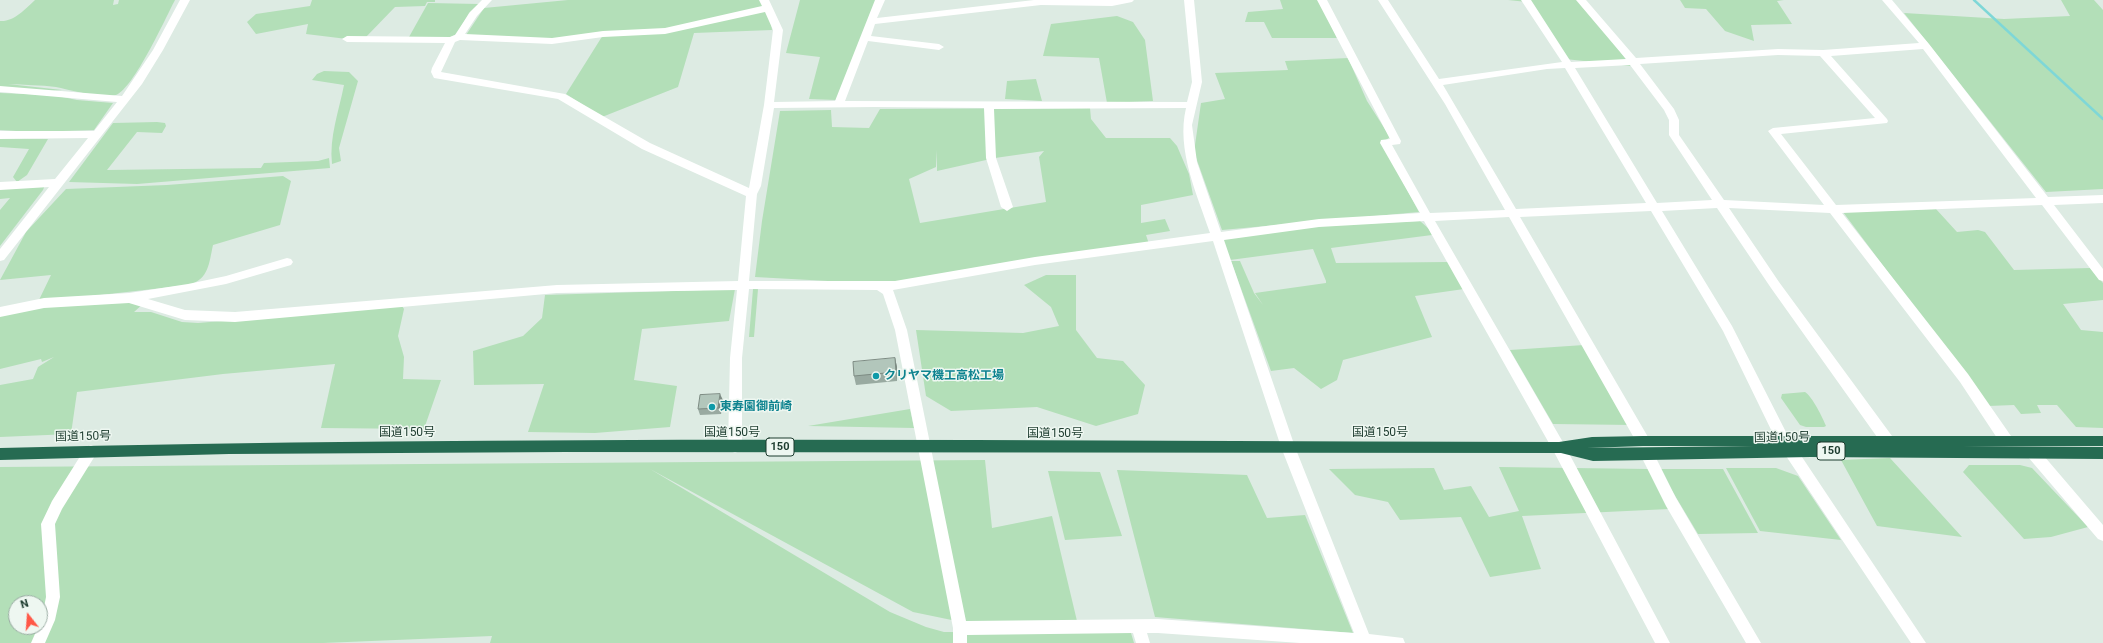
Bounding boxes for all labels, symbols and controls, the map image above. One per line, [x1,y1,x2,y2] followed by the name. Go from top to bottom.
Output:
[884,369,1004,383] place label: クリヤマ機工高松工場
[871,371,881,381] marker: クリヤマ機工高松工場
[720,400,792,414] place label: 東寿園御前崎
[707,402,717,412] marker: 東寿園御前崎
[379,426,435,440] street label: 国道150号
[704,426,760,440] street label: 国道150号
[1352,426,1408,440] street label: 国道150号
[1027,427,1083,441] street label: 国道150号
[55,429,111,445] street label: 国道150号
[1754,430,1810,446] street label: 国道150号
[766,438,794,456] road number: 150
[1817,442,1845,460] road number: 150
[8,595,48,635] north arrow
[19,597,30,611] text: N

